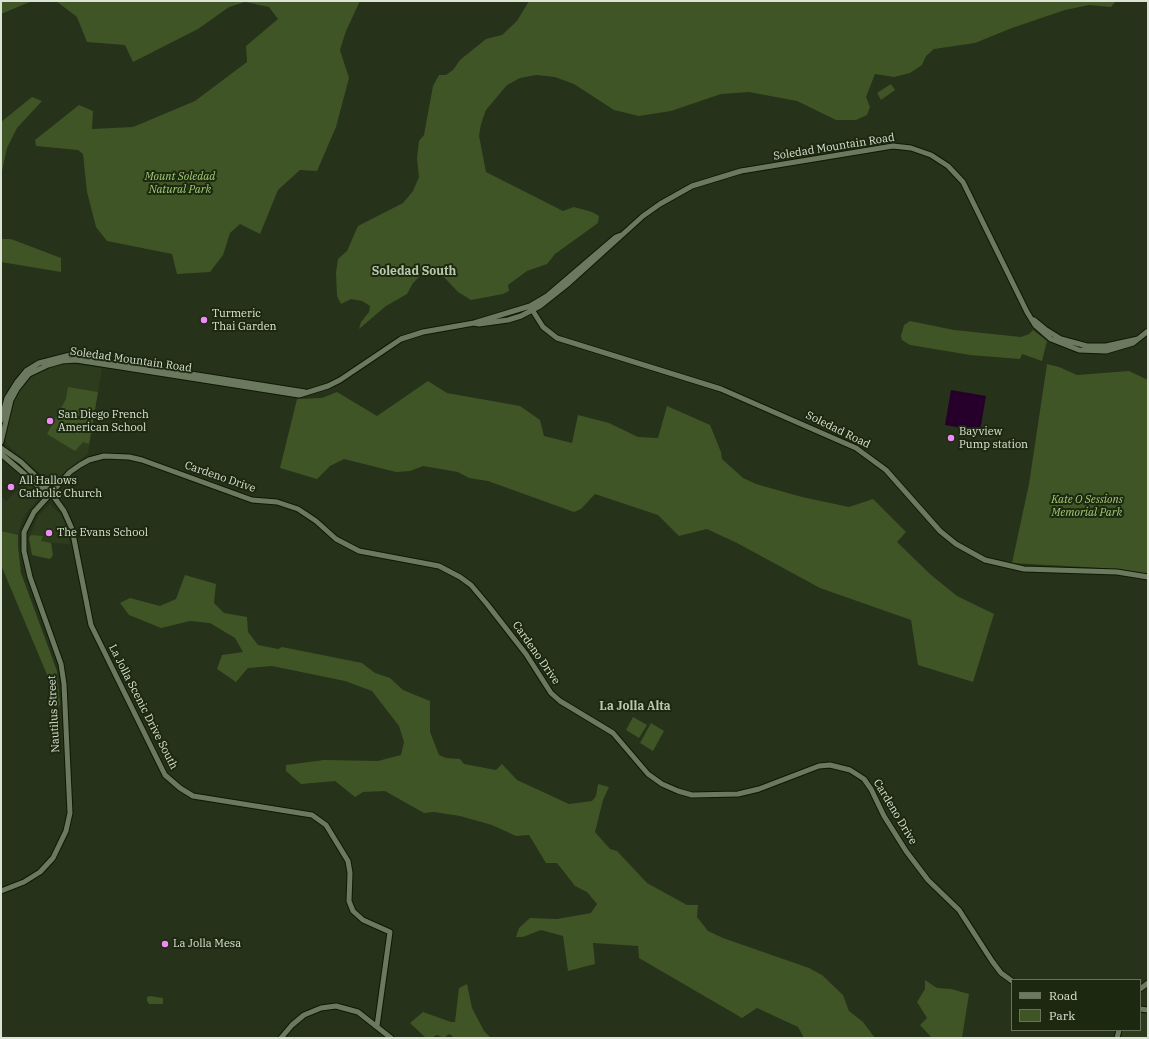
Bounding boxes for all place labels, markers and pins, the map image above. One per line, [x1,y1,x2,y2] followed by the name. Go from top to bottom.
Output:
[212,307,277,333] place label: Turmeric Thai Garden
[199,315,209,325] marker: Turmeric Thai Garden
[58,408,149,434] place label: San Diego French American School
[45,416,55,426] marker: San Diego French American School
[959,425,1028,451] place label: Bayview Pump station
[946,433,956,443] marker: Bayview Pump station
[19,474,102,500] place label: All Hallows Catholic Church
[6,482,16,492] marker: All Hallows Catholic Church
[57,526,148,540] place label: The Evans School
[44,528,54,538] marker: The Evans School
[173,937,241,951] place label: La Jolla Mesa
[160,939,170,949] marker: La Jolla Mesa

